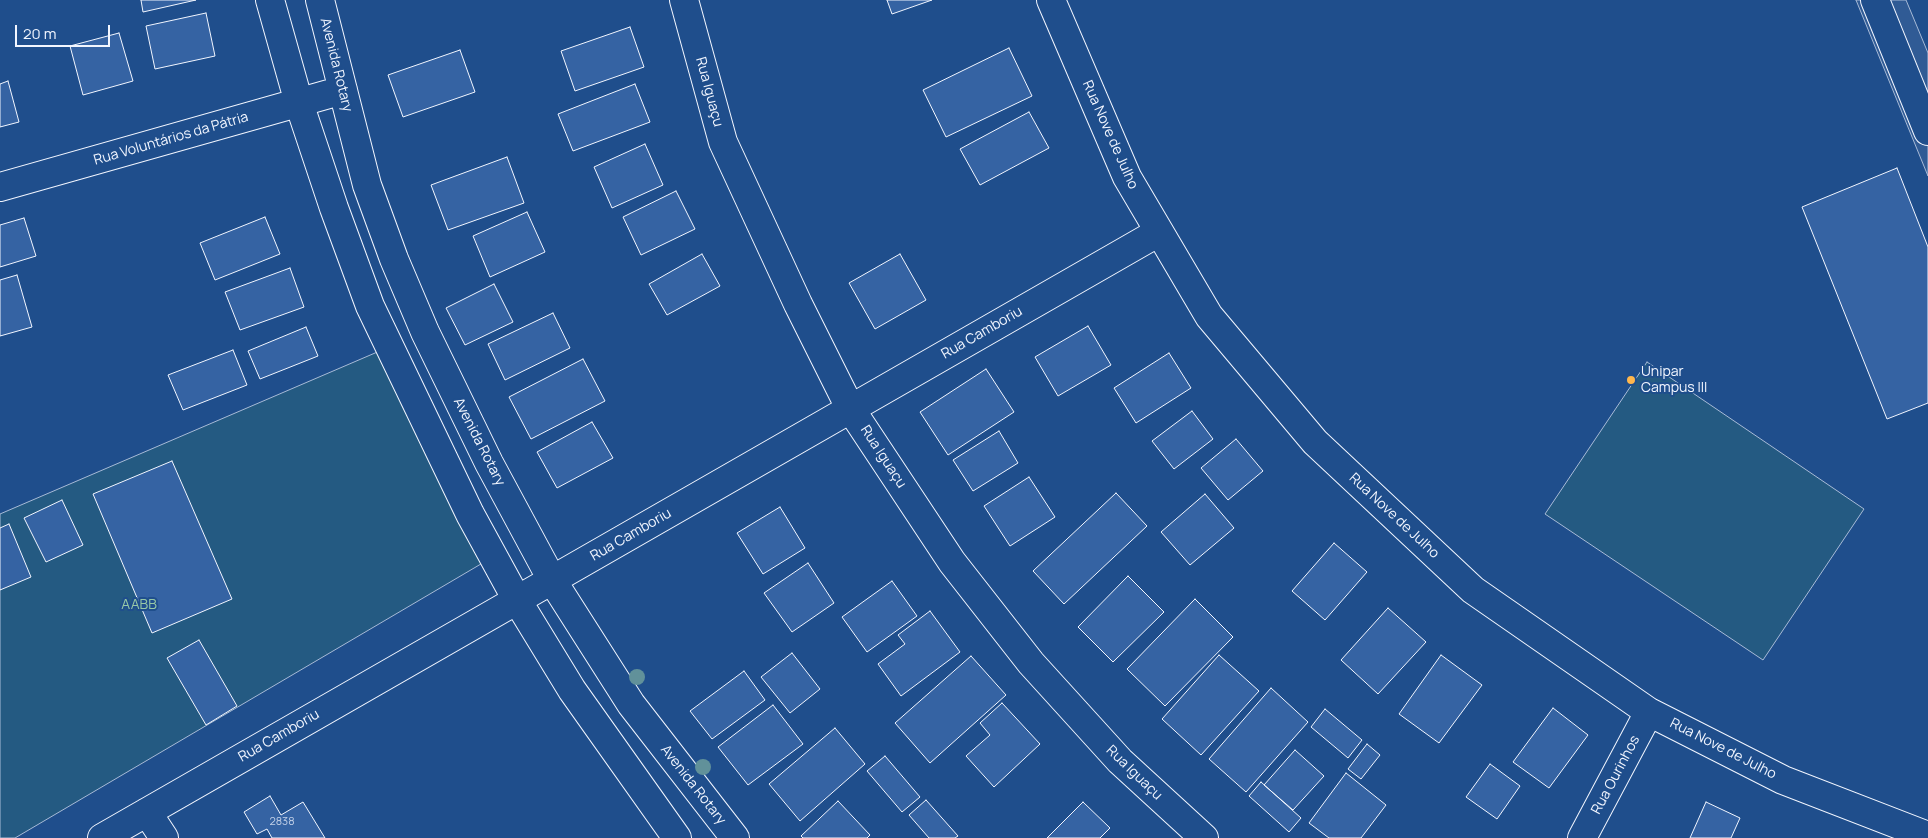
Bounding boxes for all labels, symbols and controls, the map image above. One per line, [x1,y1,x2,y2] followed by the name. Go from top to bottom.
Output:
[18,15,112,47] scale bar
[316,16,356,114] street label: Avenida Rotary
[23,23,56,44] text: 20 m
[692,55,726,129] street label: Rua Iguaçu
[1079,78,1141,192] street label: Rua Nove de Julho
[92,109,250,169] street label: Rua Voluntários da Pátria
[939,303,1025,363] street label: Rua Camboriu
[1641,364,1707,397] place label: Unipar Campus III
[1625,374,1637,386] marker: Unipar Campus III
[450,395,508,489] street label: Avenida Rotary
[857,422,909,492] street label: Rua Iguaçu
[1345,470,1443,562] street label: Rua Nove de Julho
[588,505,674,565] street label: Rua Camboriu
[121,597,157,613] park label: AABB
[236,706,322,766] street label: Rua Camboriu
[1667,715,1779,783] street label: Rua Nove de Julho
[1588,733,1644,817] street label: Rua Ourinhos
[657,742,729,828] street label: Avenida Rotary
[1102,742,1166,804] street label: Rua Iguaçu
[269,815,295,829] house number: 2838

